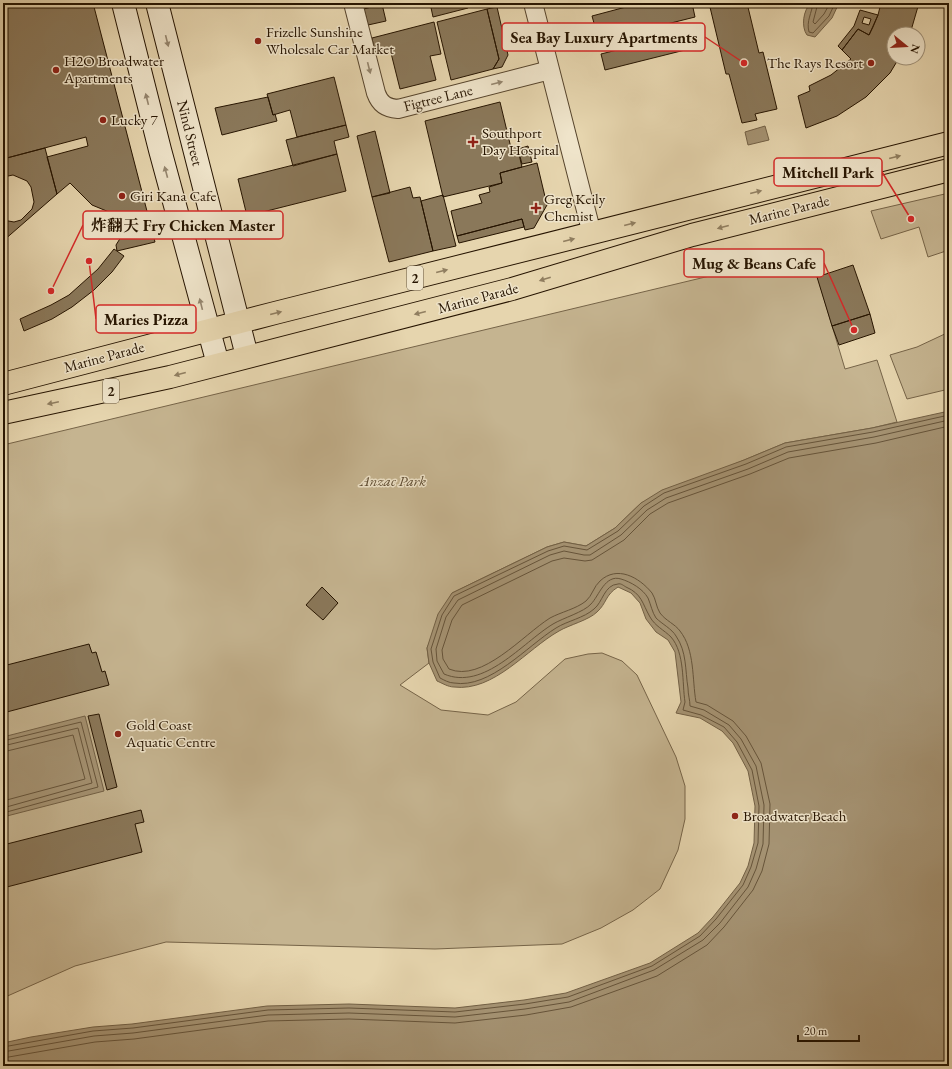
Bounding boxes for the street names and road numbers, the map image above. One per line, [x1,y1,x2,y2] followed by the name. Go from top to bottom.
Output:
[401,80,475,115] street label: Figtree Lane
[173,98,208,168] street label: Nind Street
[747,190,831,229] street label: Marine Parade
[407,266,423,290] road number: 2
[436,278,520,317] street label: Marine Parade
[62,337,146,376] street label: Marine Parade
[103,379,119,403] road number: 2

